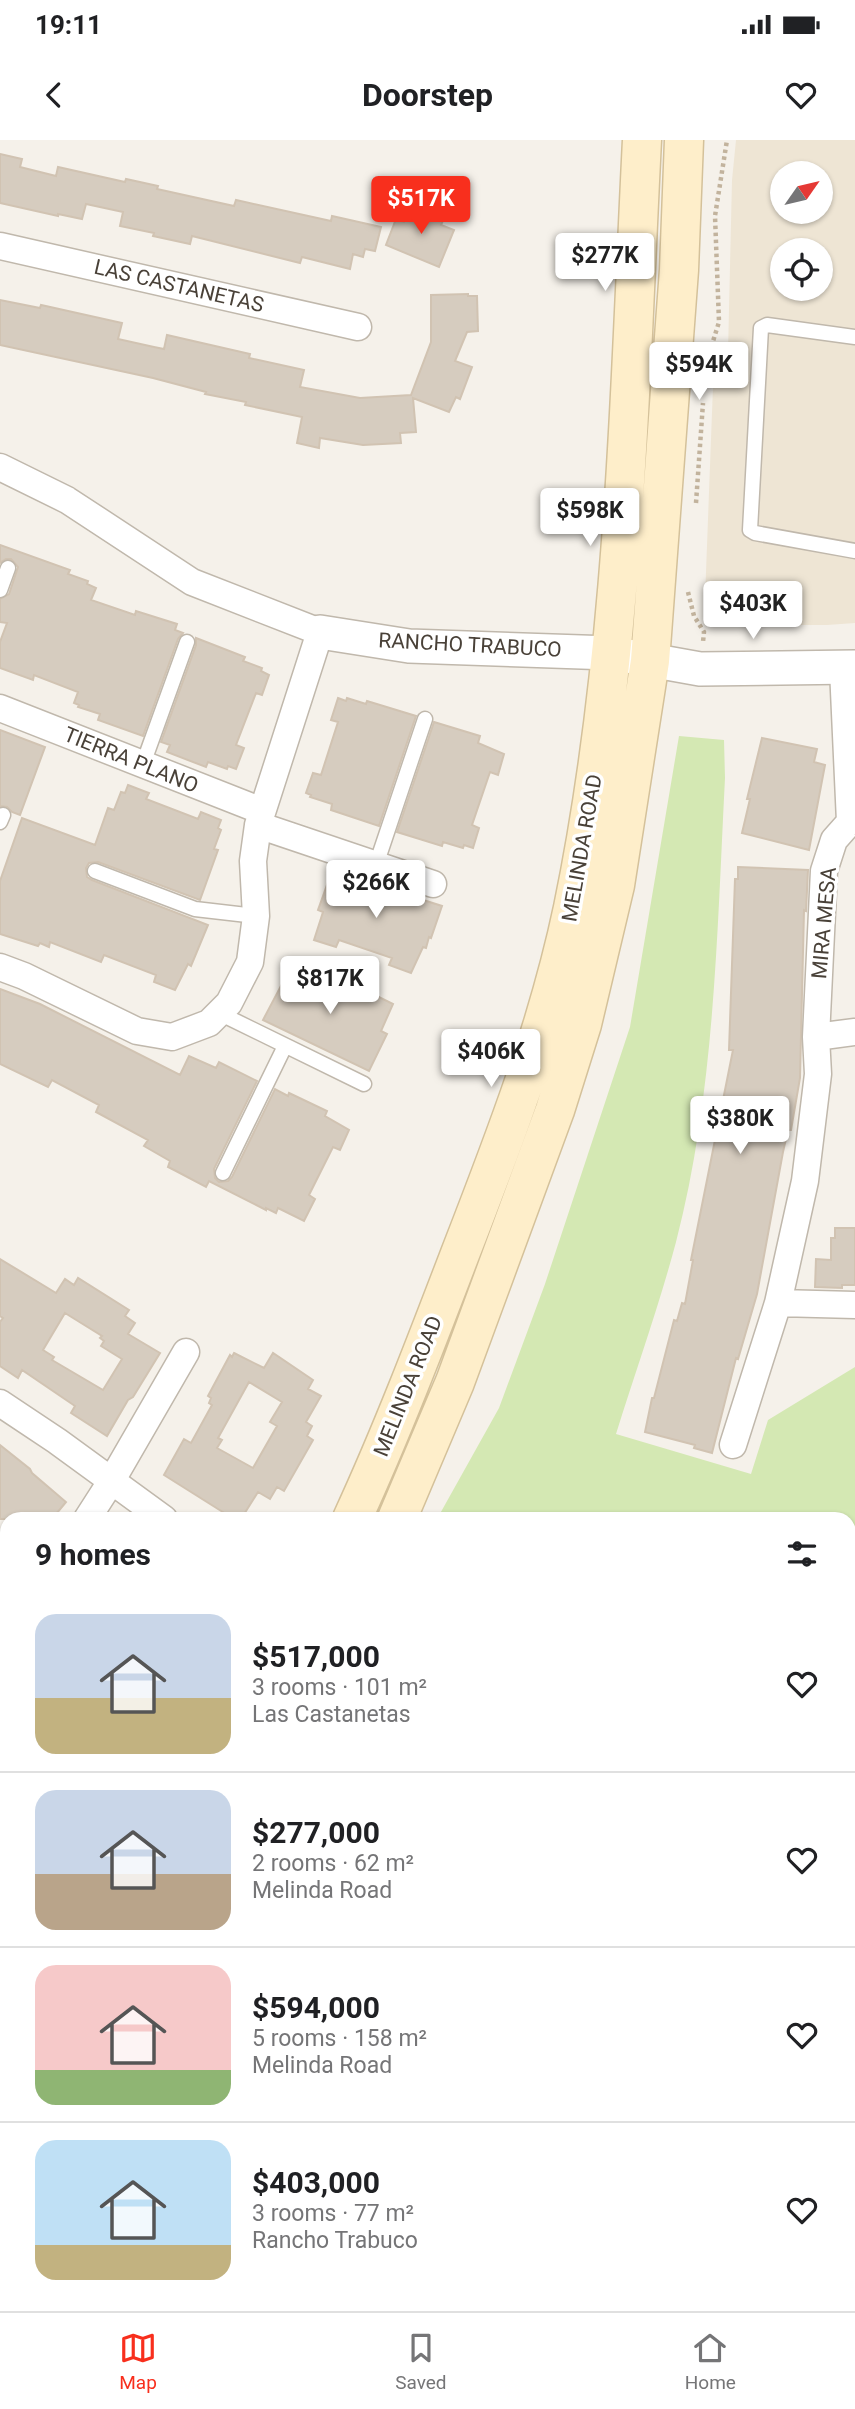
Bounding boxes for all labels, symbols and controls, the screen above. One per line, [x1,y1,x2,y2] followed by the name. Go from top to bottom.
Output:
[35,10,102,40] text: 19:11
[35,76,73,114] icon: back
[362,76,493,114] text: Doorstep
[782,76,820,114] icon: heart
[770,161,833,224] north arrow
[770,161,833,301] map controls
[372,176,470,236] pin: $517K
[387,185,455,212] text: $517K
[556,234,654,293] pin: $277K
[770,238,833,301] button: locate
[571,242,639,269] text: $277K
[92,255,266,317] street label: LAS CASTANETAS
[650,342,748,402] pin: $594K
[665,351,733,378] text: $594K
[541,488,639,548] pin: $598K
[556,497,624,524] text: $598K
[704,582,802,641] pin: $403K
[719,590,787,617] text: $403K
[378,628,562,662] street label: RANCHO TRABUCO
[60,722,202,798] street label: TIERRA PLANO
[557,772,607,924] street label: MELINDA ROAD
[327,860,425,920] pin: $266K
[807,866,841,980] street label: MIRA MESA
[342,869,410,896] text: $266K
[281,956,379,1016] pin: $817K
[296,965,364,992] text: $817K
[442,1030,540,1089] pin: $406K
[457,1038,525,1065] text: $406K
[691,1096,789,1156] pin: $380K
[706,1105,774,1132] text: $380K
[369,1312,447,1460] street label: MELINDA ROAD
[783,1535,821,1573] icon: filters
[35,1537,151,1572] text: 9 homes
[252,1639,380,1674] text: $517,000
[91,1642,175,1726] icon: home
[783,1665,821,1703] icon: heart
[252,1674,427,1701] text: 3 rooms · 101 m²
[252,1701,411,1728] text: Las Castanetas
[252,1815,380,1850] text: $277,000
[91,1818,175,1902] icon: home
[783,1841,821,1879] icon: heart
[252,1850,414,1877] text: 2 rooms · 62 m²
[252,1877,392,1904] text: Melinda Road
[252,1990,380,2025] text: $594,000
[91,1993,175,2077] icon: home
[783,2016,821,2054] icon: heart
[252,2025,427,2052] text: 5 rooms · 158 m²
[252,2052,392,2079] text: Melinda Road
[252,2165,380,2200] text: $403,000
[91,2168,175,2252] icon: home
[783,2191,821,2229] icon: heart
[252,2200,414,2227] text: 3 rooms · 77 m²
[252,2227,418,2254] text: Rancho Trabuco
[119,2329,157,2394] tab: Map
[395,2329,447,2394] tab: Saved
[685,2329,736,2394] tab: Home

